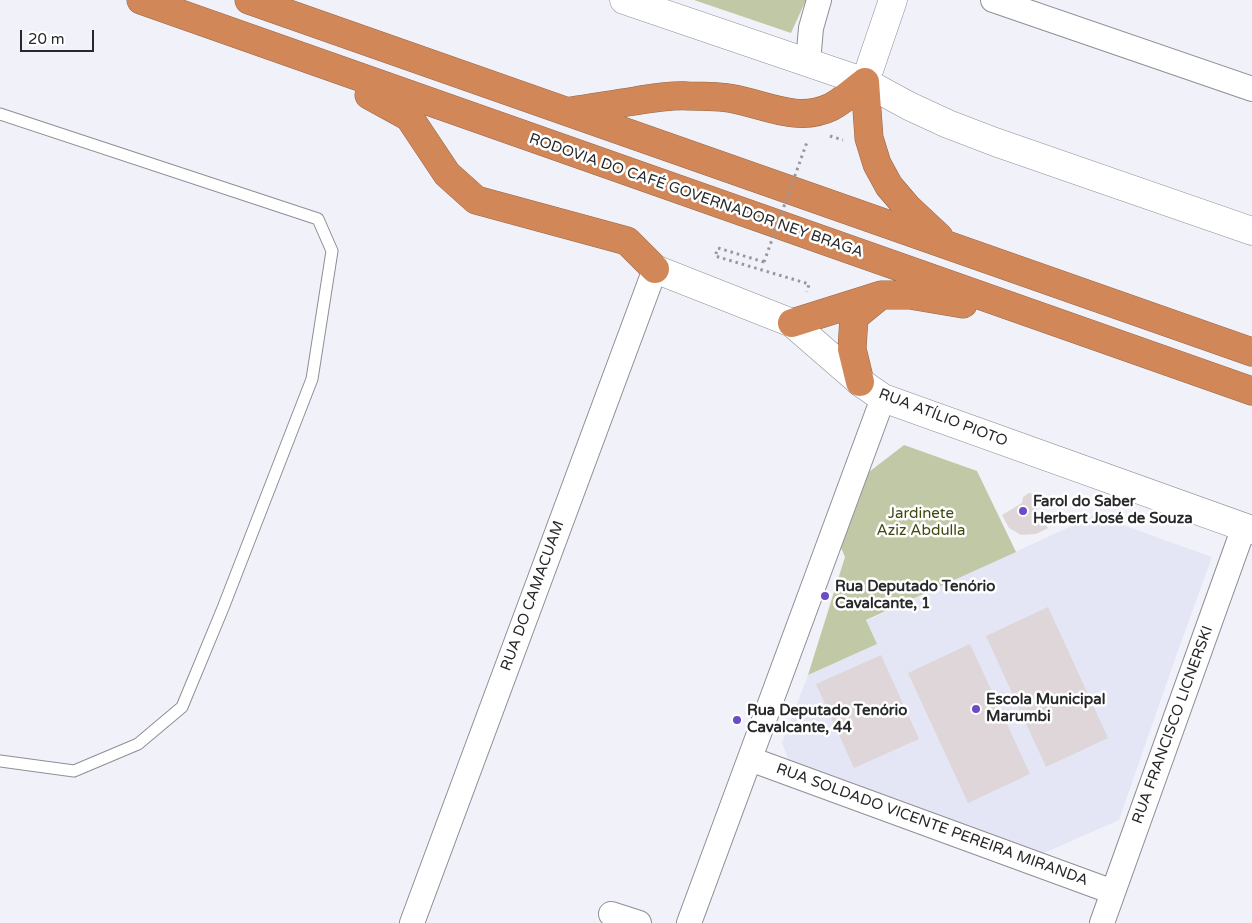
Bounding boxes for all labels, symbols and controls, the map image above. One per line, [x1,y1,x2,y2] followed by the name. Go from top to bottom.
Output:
[22,20,96,52] scale bar
[28,30,65,48] text: 20 m
[526,130,866,262] street label: RODOVIA DO CAFÉ GOVERNADOR NEY BRAGA
[876,385,1010,451] street label: RUA ATÍLIO PIOTO
[1033,493,1193,528] place label: Farol do Saber Herbert José de Souza
[877,505,965,540] park label: Jardinete Aziz Abdulla
[1017,505,1029,517] marker: Farol do Saber Herbert José de Souza
[497,518,569,674] street label: RUA DO CAMACUAM
[835,578,995,613] place label: Rua Deputado Tenório Cavalcante, 1
[819,590,831,602] marker: Rua Deputado Tenório Cavalcante, 1
[1129,624,1217,826] street label: RUA FRANCISCO LICNERSKI
[986,691,1105,726] place label: Escola Municipal Marumbi
[747,702,907,737] place label: Rua Deputado Tenório Cavalcante, 44
[970,703,982,715] marker: Escola Municipal Marumbi
[731,714,743,726] marker: Rua Deputado Tenório Cavalcante, 44
[774,760,1090,890] street label: RUA SOLDADO VICENTE PEREIRA MIRANDA

